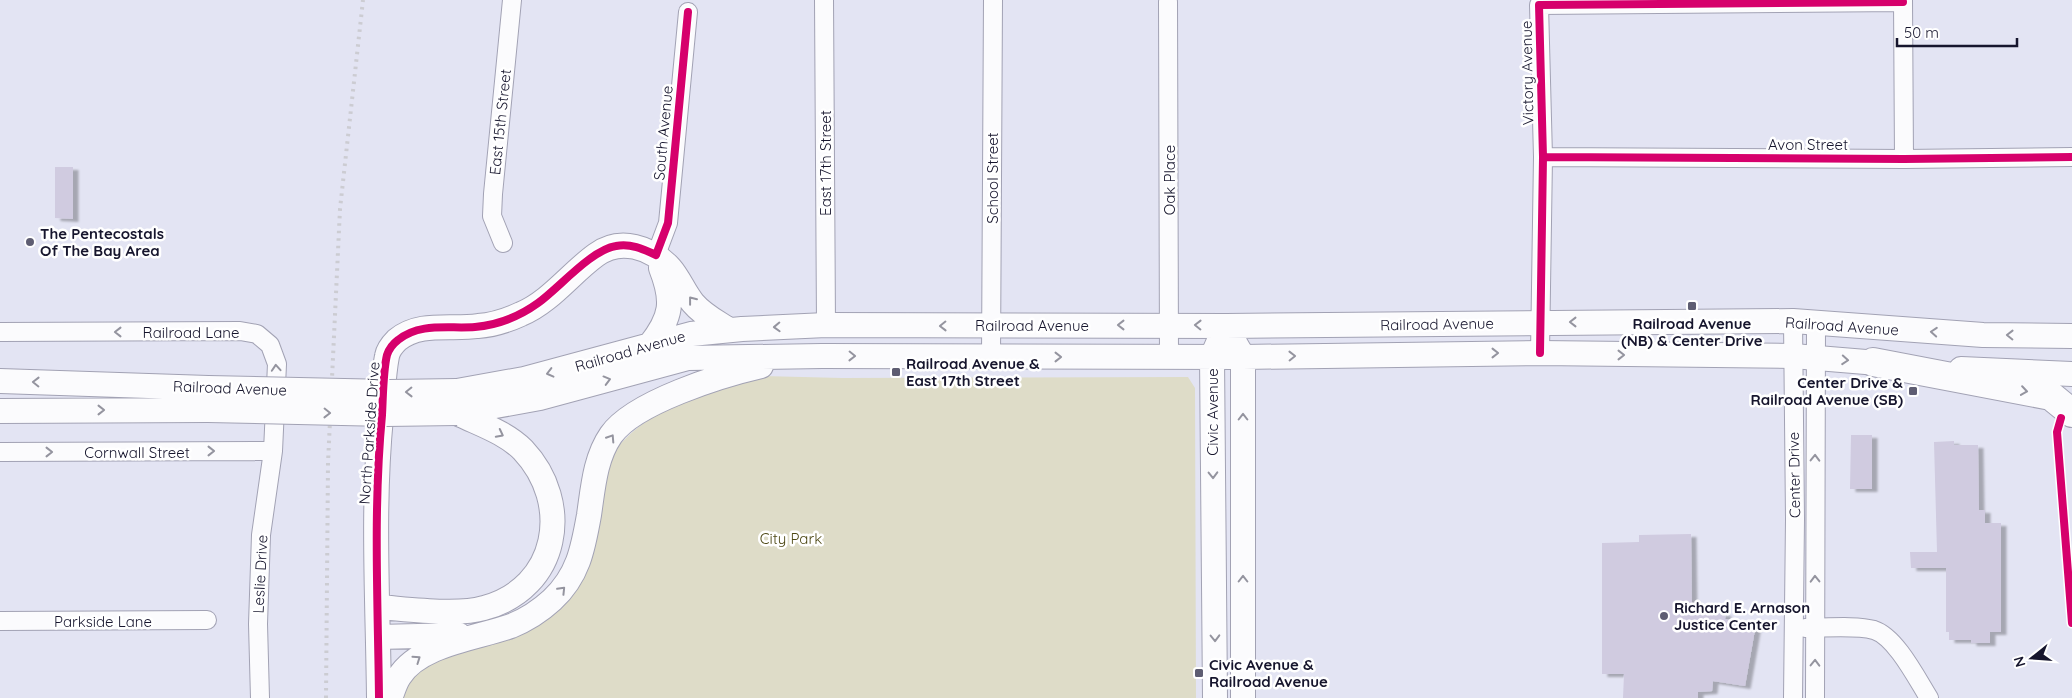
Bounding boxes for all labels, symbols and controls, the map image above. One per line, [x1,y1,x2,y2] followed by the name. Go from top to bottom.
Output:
[1897,15,2017,47] scale bar
[1517,20,1537,126] street label: Victory Avenue
[1904,23,1939,42] text: 50 m
[485,68,515,176] street label: East 15th Street
[649,85,677,181] street label: South Avenue
[816,110,835,216] street label: East 17th Street
[983,132,1002,224] street label: School Street
[1768,135,1848,154] street label: Avon Street
[1160,145,1179,215] street label: Oak Place
[40,224,164,260] place label: The Pentecostals Of The Bay Area
[24,236,36,248] marker: The Pentecostals Of The Bay Area
[689,297,697,306] one-way arrow
[1686,300,1698,312] marker: Railroad Avenue (NB) & Center Drive
[1784,313,1900,339] street label: Railroad Avenue
[1380,314,1494,334] street label: Railroad Avenue
[1621,314,1763,350] place label: Railroad Avenue (NB) & Center Drive
[975,316,1089,335] street label: Railroad Avenue
[1569,317,1576,327] one-way arrow
[939,320,947,331] one-way arrow
[1117,320,1125,330] one-way arrow
[1194,320,1202,330] one-way arrow
[773,322,781,333] one-way arrow
[143,323,239,342] street label: Railroad Lane
[573,326,687,376] street label: Railroad Avenue
[1930,326,1938,337] one-way arrow
[114,327,122,337] one-way arrow
[2006,330,2014,340] one-way arrow
[1492,348,1500,358] one-way arrow
[1617,350,1625,360] one-way arrow
[848,351,856,361] one-way arrow
[1288,351,1296,361] one-way arrow
[1054,352,1062,362] one-way arrow
[906,354,1040,390] place label: Railroad Avenue & East 17th Street
[1841,354,1849,365] one-way arrow
[355,361,383,505] street label: North Parkside Drive
[271,363,282,371] one-way arrow
[890,366,902,378] marker: Railroad Avenue & East 17th Street
[546,367,555,378] one-way arrow
[1203,368,1222,456] street label: Civic Avenue
[1750,373,1903,409] place label: Center Drive & Railroad Avenue (SB)
[602,375,611,386] one-way arrow
[32,377,40,387] one-way arrow
[173,377,287,399] street label: Railroad Avenue
[1907,385,1919,397] marker: Center Drive & Railroad Avenue (SB)
[2021,385,2029,396] one-way arrow
[404,386,412,397] one-way arrow
[98,405,105,415] one-way arrow
[324,408,331,418] one-way arrow
[1238,413,1248,420] one-way arrow
[495,428,504,438] one-way arrow
[1784,432,1804,518] street label: Center Drive
[604,434,614,443] one-way arrow
[84,443,190,462] street label: Cornwall Street
[208,446,215,456] one-way arrow
[45,447,53,457] one-way arrow
[1810,454,1820,462] one-way arrow
[1208,472,1218,480] one-way arrow
[760,529,822,548] park label: City Park
[248,534,272,614] street label: Leslie Drive
[1238,575,1248,583] one-way arrow
[1810,575,1821,583] one-way arrow
[556,587,565,596] one-way arrow
[1674,598,1810,634] place label: Richard E. Arnason Justice Center
[1658,610,1670,622] marker: Richard E. Arnason Justice Center
[54,612,152,631] street label: Parkside Lane
[2007,633,2057,683] north arrow
[1210,634,1220,642] one-way arrow
[2009,654,2030,669] text: N
[1209,655,1328,691] place label: Civic Avenue & Railroad Avenue
[412,656,421,665] one-way arrow
[1810,659,1821,667] one-way arrow
[1193,667,1205,679] marker: Civic Avenue & Railroad Avenue

